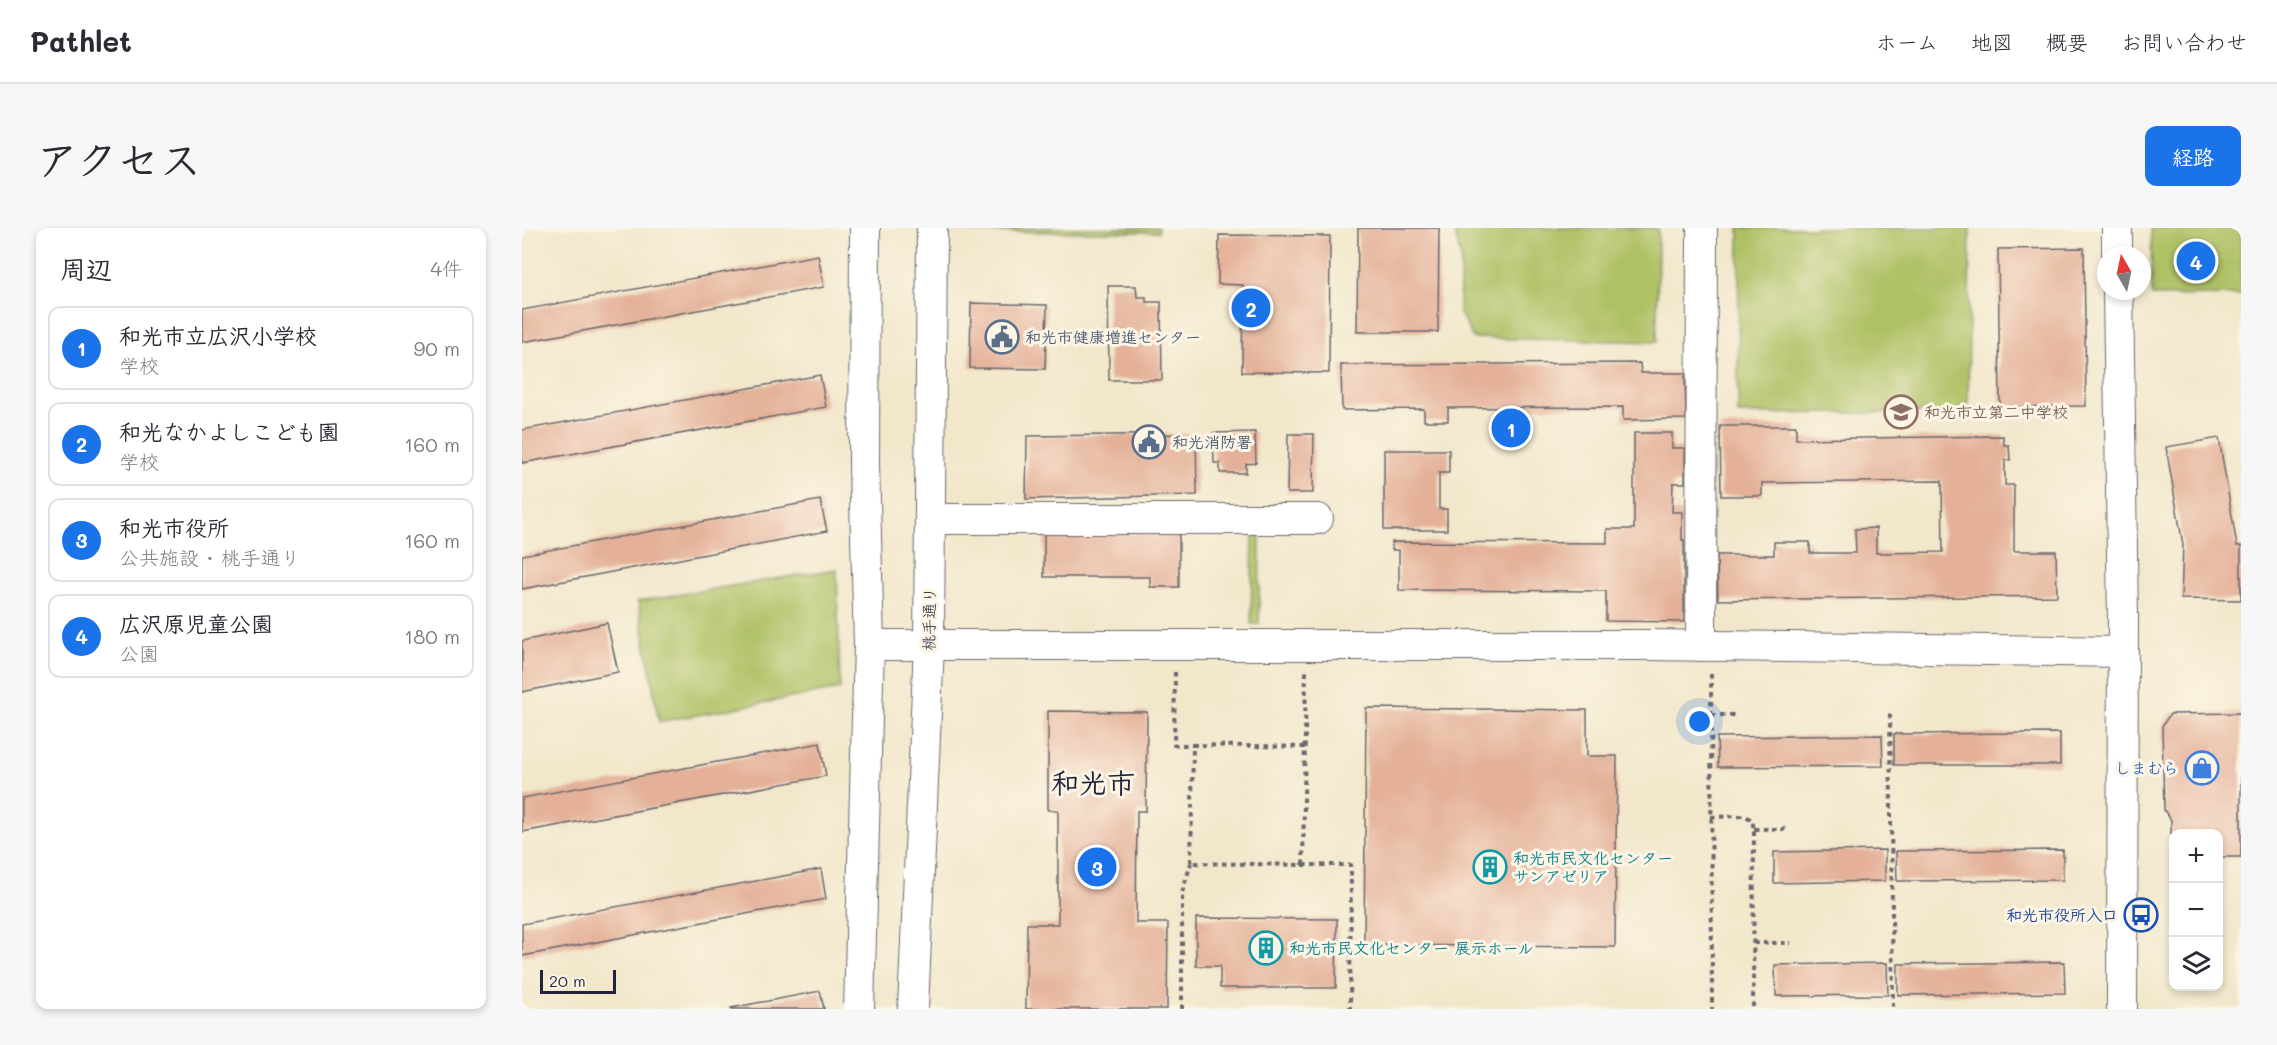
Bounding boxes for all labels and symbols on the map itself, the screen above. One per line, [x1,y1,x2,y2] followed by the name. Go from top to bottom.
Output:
[2176,238,2216,284] pin: 4
[2097,246,2151,300] north arrow
[1232,286,1270,331] pin: 2
[984,319,1020,355] public building icon: 和光市健康増進センター
[1025,326,1201,347] place label: 和光市健康増進センター
[1883,394,1919,430] school or university icon: 和光市立第二中学校
[1924,401,2068,422] place label: 和光市立第二中学校
[1492,406,1530,450] pin: 1
[1131,424,1167,460] public building icon: 和光消防署
[1172,431,1252,452] place label: 和光消防署
[917,587,940,651] street label: 桃手通り
[1685,707,1714,736] your location
[2184,750,2220,786] shop icon: しまむら
[2115,757,2179,778] place label: しまむら
[1051,764,1135,800] district label: 和光市
[1078,844,1116,890] pin: 3
[1513,847,1673,886] place label: 和光市民文化センター サンアゼリア
[1472,849,1508,885] building icon: 和光市民文化センター サンアゼリア
[2123,897,2159,933] bus stop icon: 和光市役所入口
[2006,904,2118,925] place label: 和光市役所入口
[1248,930,1284,966] building icon: 和光市民文化センター 展示ホール
[1289,937,1534,958] place label: 和光市民文化センター 展示ホール
[540,967,616,994] scale bar

